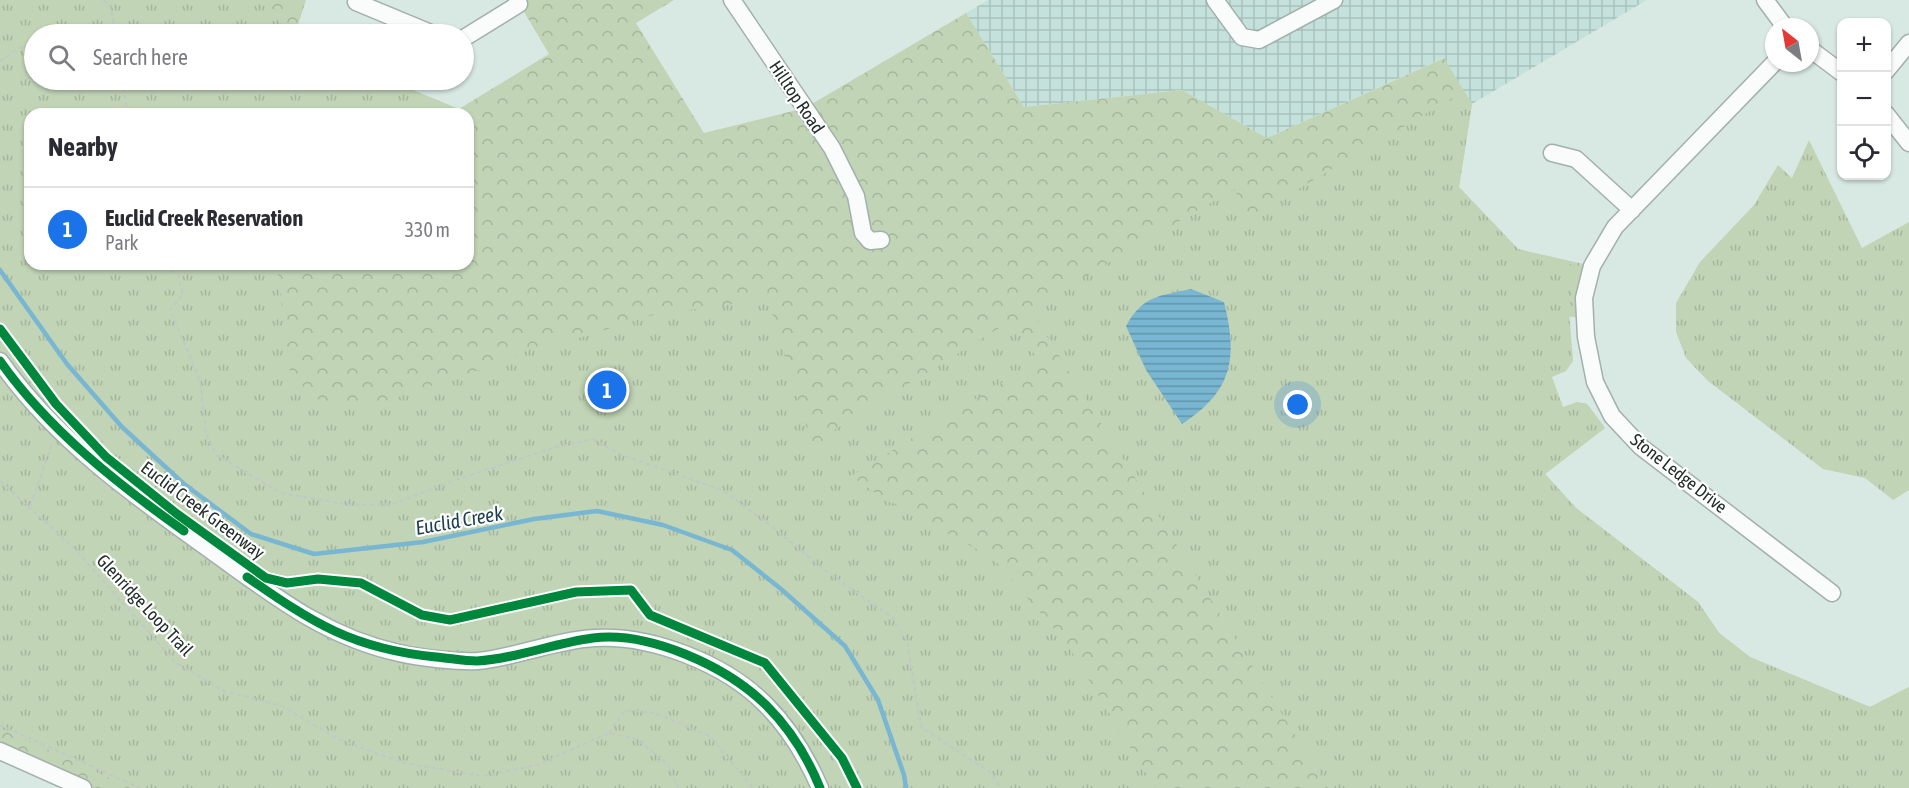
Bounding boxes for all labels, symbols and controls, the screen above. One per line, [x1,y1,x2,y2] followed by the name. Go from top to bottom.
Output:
[1765,18,1819,72] north arrow
[1837,18,1891,180] map controls
[1837,18,1891,72] button: +
[24,24,474,90] search box
[45,41,78,74] icon: search
[93,44,188,70] text: Search here
[765,57,829,137] street label: Hilltop Road
[1837,72,1891,126] button: −
[1837,126,1891,180] button: locate
[48,132,118,162] text: Nearby
[105,205,303,231] text: Euclid Creek Reservation
[63,218,72,241] text: 1
[405,218,450,241] text: 330 m
[105,231,138,254] text: Park
[588,368,626,412] pin: 1
[1283,390,1312,419] your location
[1626,429,1732,517] street label: Stone Ledge Drive
[137,457,269,563] street label: Euclid Creek Greenway
[413,501,505,539] water label: Euclid Creek
[93,550,197,660] street label: Glenridge Loop Trail

